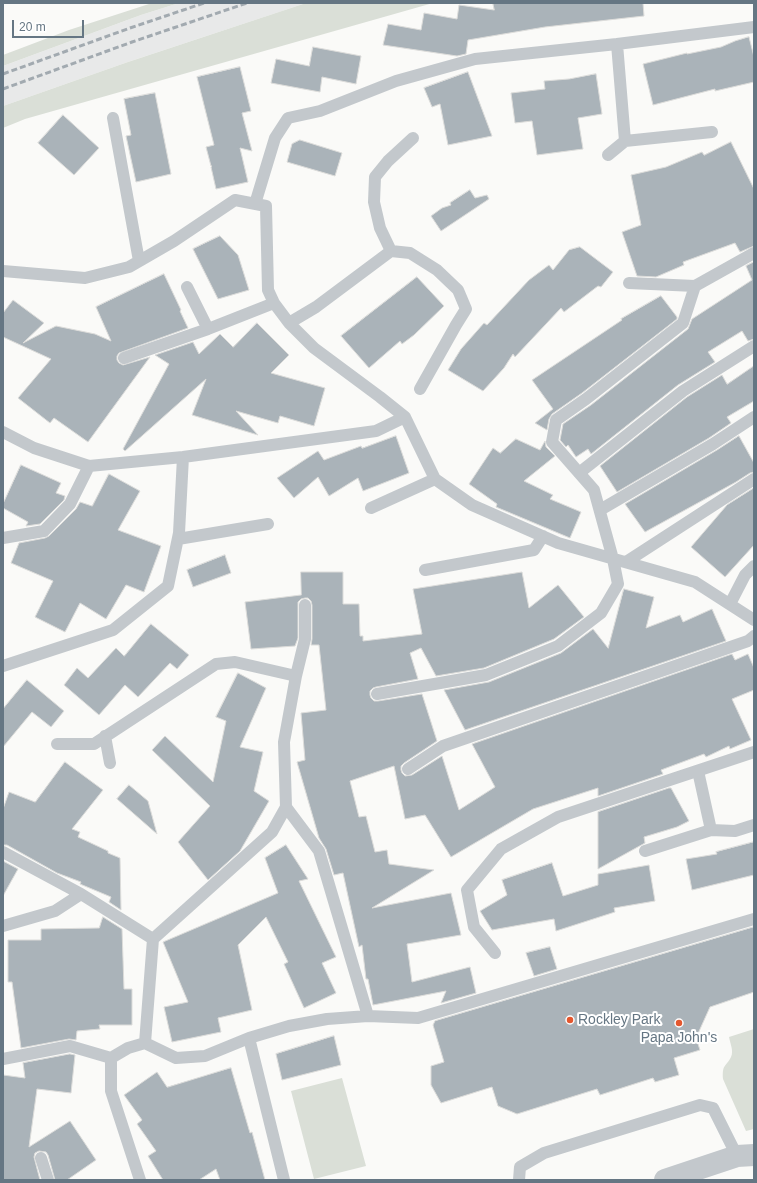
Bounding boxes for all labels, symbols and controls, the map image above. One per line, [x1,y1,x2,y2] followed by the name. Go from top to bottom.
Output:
[14,12,86,38] scale bar
[19,20,46,34] text: 20 m
[578,1012,660,1028] place label: Rockley Park
[565,1015,575,1025] marker: Rockley Park
[674,1018,684,1028] marker: Papa John's
[641,1030,717,1046] place label: Papa John's

